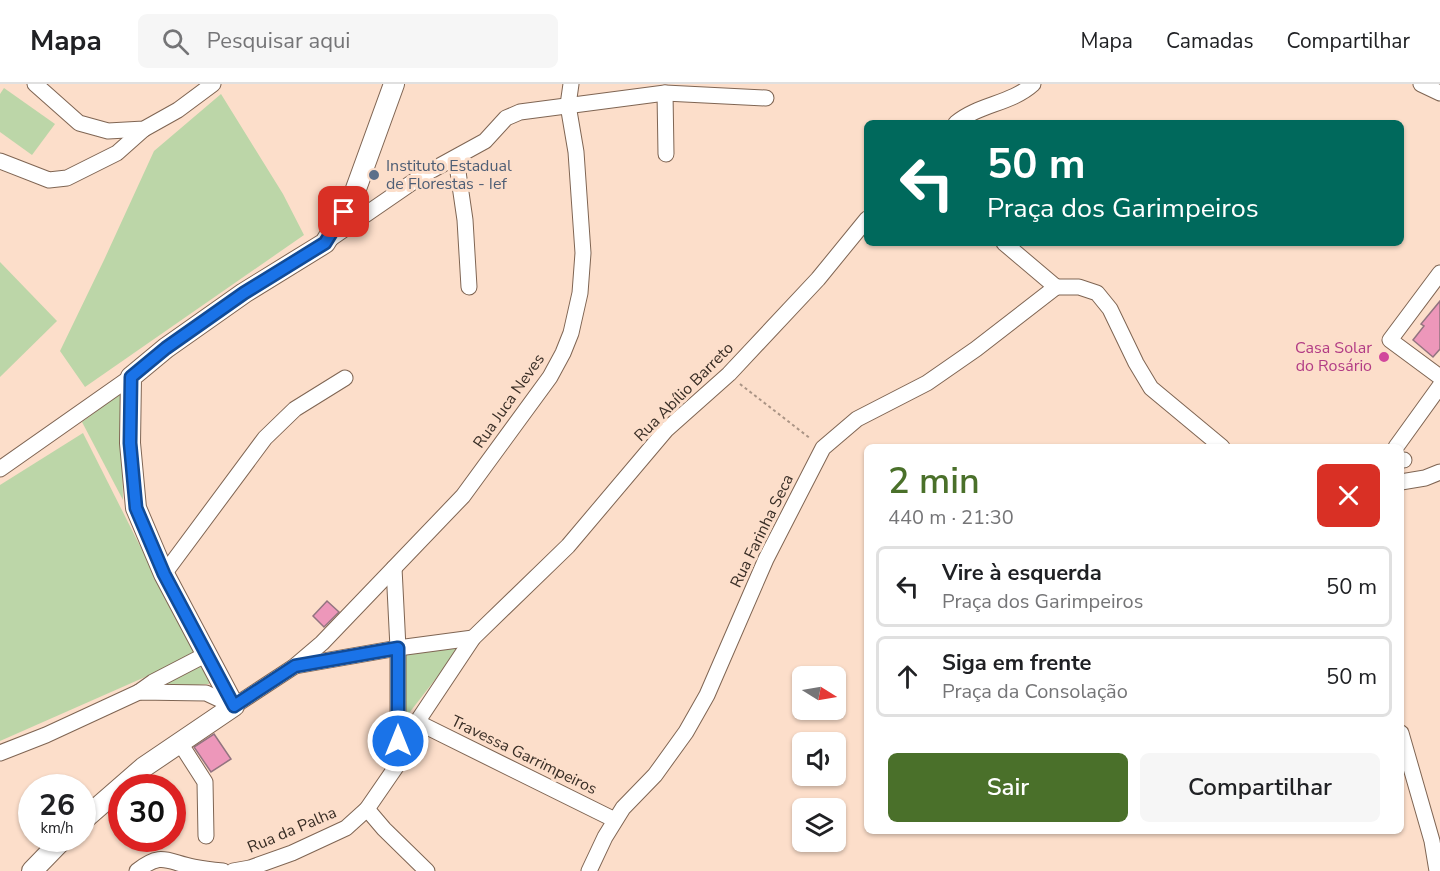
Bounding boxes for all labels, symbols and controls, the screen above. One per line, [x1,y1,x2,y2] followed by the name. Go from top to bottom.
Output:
[138,14,558,68] search box
[30,22,102,60] text: Mapa
[159,25,192,58] icon: search
[207,26,350,56] text: Pesquisar aqui
[1081,27,1133,55] text: Mapa
[1166,27,1253,55] text: Camadas
[1286,27,1410,55] text: Compartilhar
[987,136,1086,193] text: 50 m
[888,144,966,222] icon: left
[386,155,512,195] place label: Instituto Estadual de Florestas - Ief
[367,168,381,182] marker: Instituto Estadual de Florestas - Ief
[318,186,369,237] pin
[987,190,1259,227] text: Praça dos Garimpeiros
[327,195,360,228] icon: arrive
[629,337,739,447] street label: Rua Abílio Barreto
[1295,337,1372,377] place label: Casa Solar do Rosário
[468,349,550,453] street label: Rua Juca Neves
[1377,350,1391,364] marker: Casa Solar do Rosário
[888,457,980,506] text: 2 min
[1317,464,1380,527] button: close
[725,471,799,591] street label: Rua Farinha Seca
[888,504,1014,531] text: 440 m · 21:30
[942,558,1102,588] text: Vire à esquerda
[891,570,924,603] icon: left
[1326,572,1377,602] text: 50 m
[942,588,1143,615] text: Praça dos Garimpeiros
[942,648,1091,678] text: Siga em frente
[891,660,924,693] icon: ahead
[1326,662,1377,692] text: 50 m
[792,666,846,720] north arrow
[792,666,846,852] map controls
[942,678,1128,705] text: Praça da Consolação
[366,709,430,773] position arrow
[447,710,601,800] street label: Travessa Garrimpeiros
[792,732,846,786] button: sound
[888,753,1128,822] button: Sair
[1140,753,1380,822] button: Compartilhar
[108,774,186,852] speed limit sign: 30
[39,785,75,826] text: 26
[792,798,846,852] button: layers
[244,801,340,859] street label: Rua da Palha
[40,818,74,838] text: km/h

